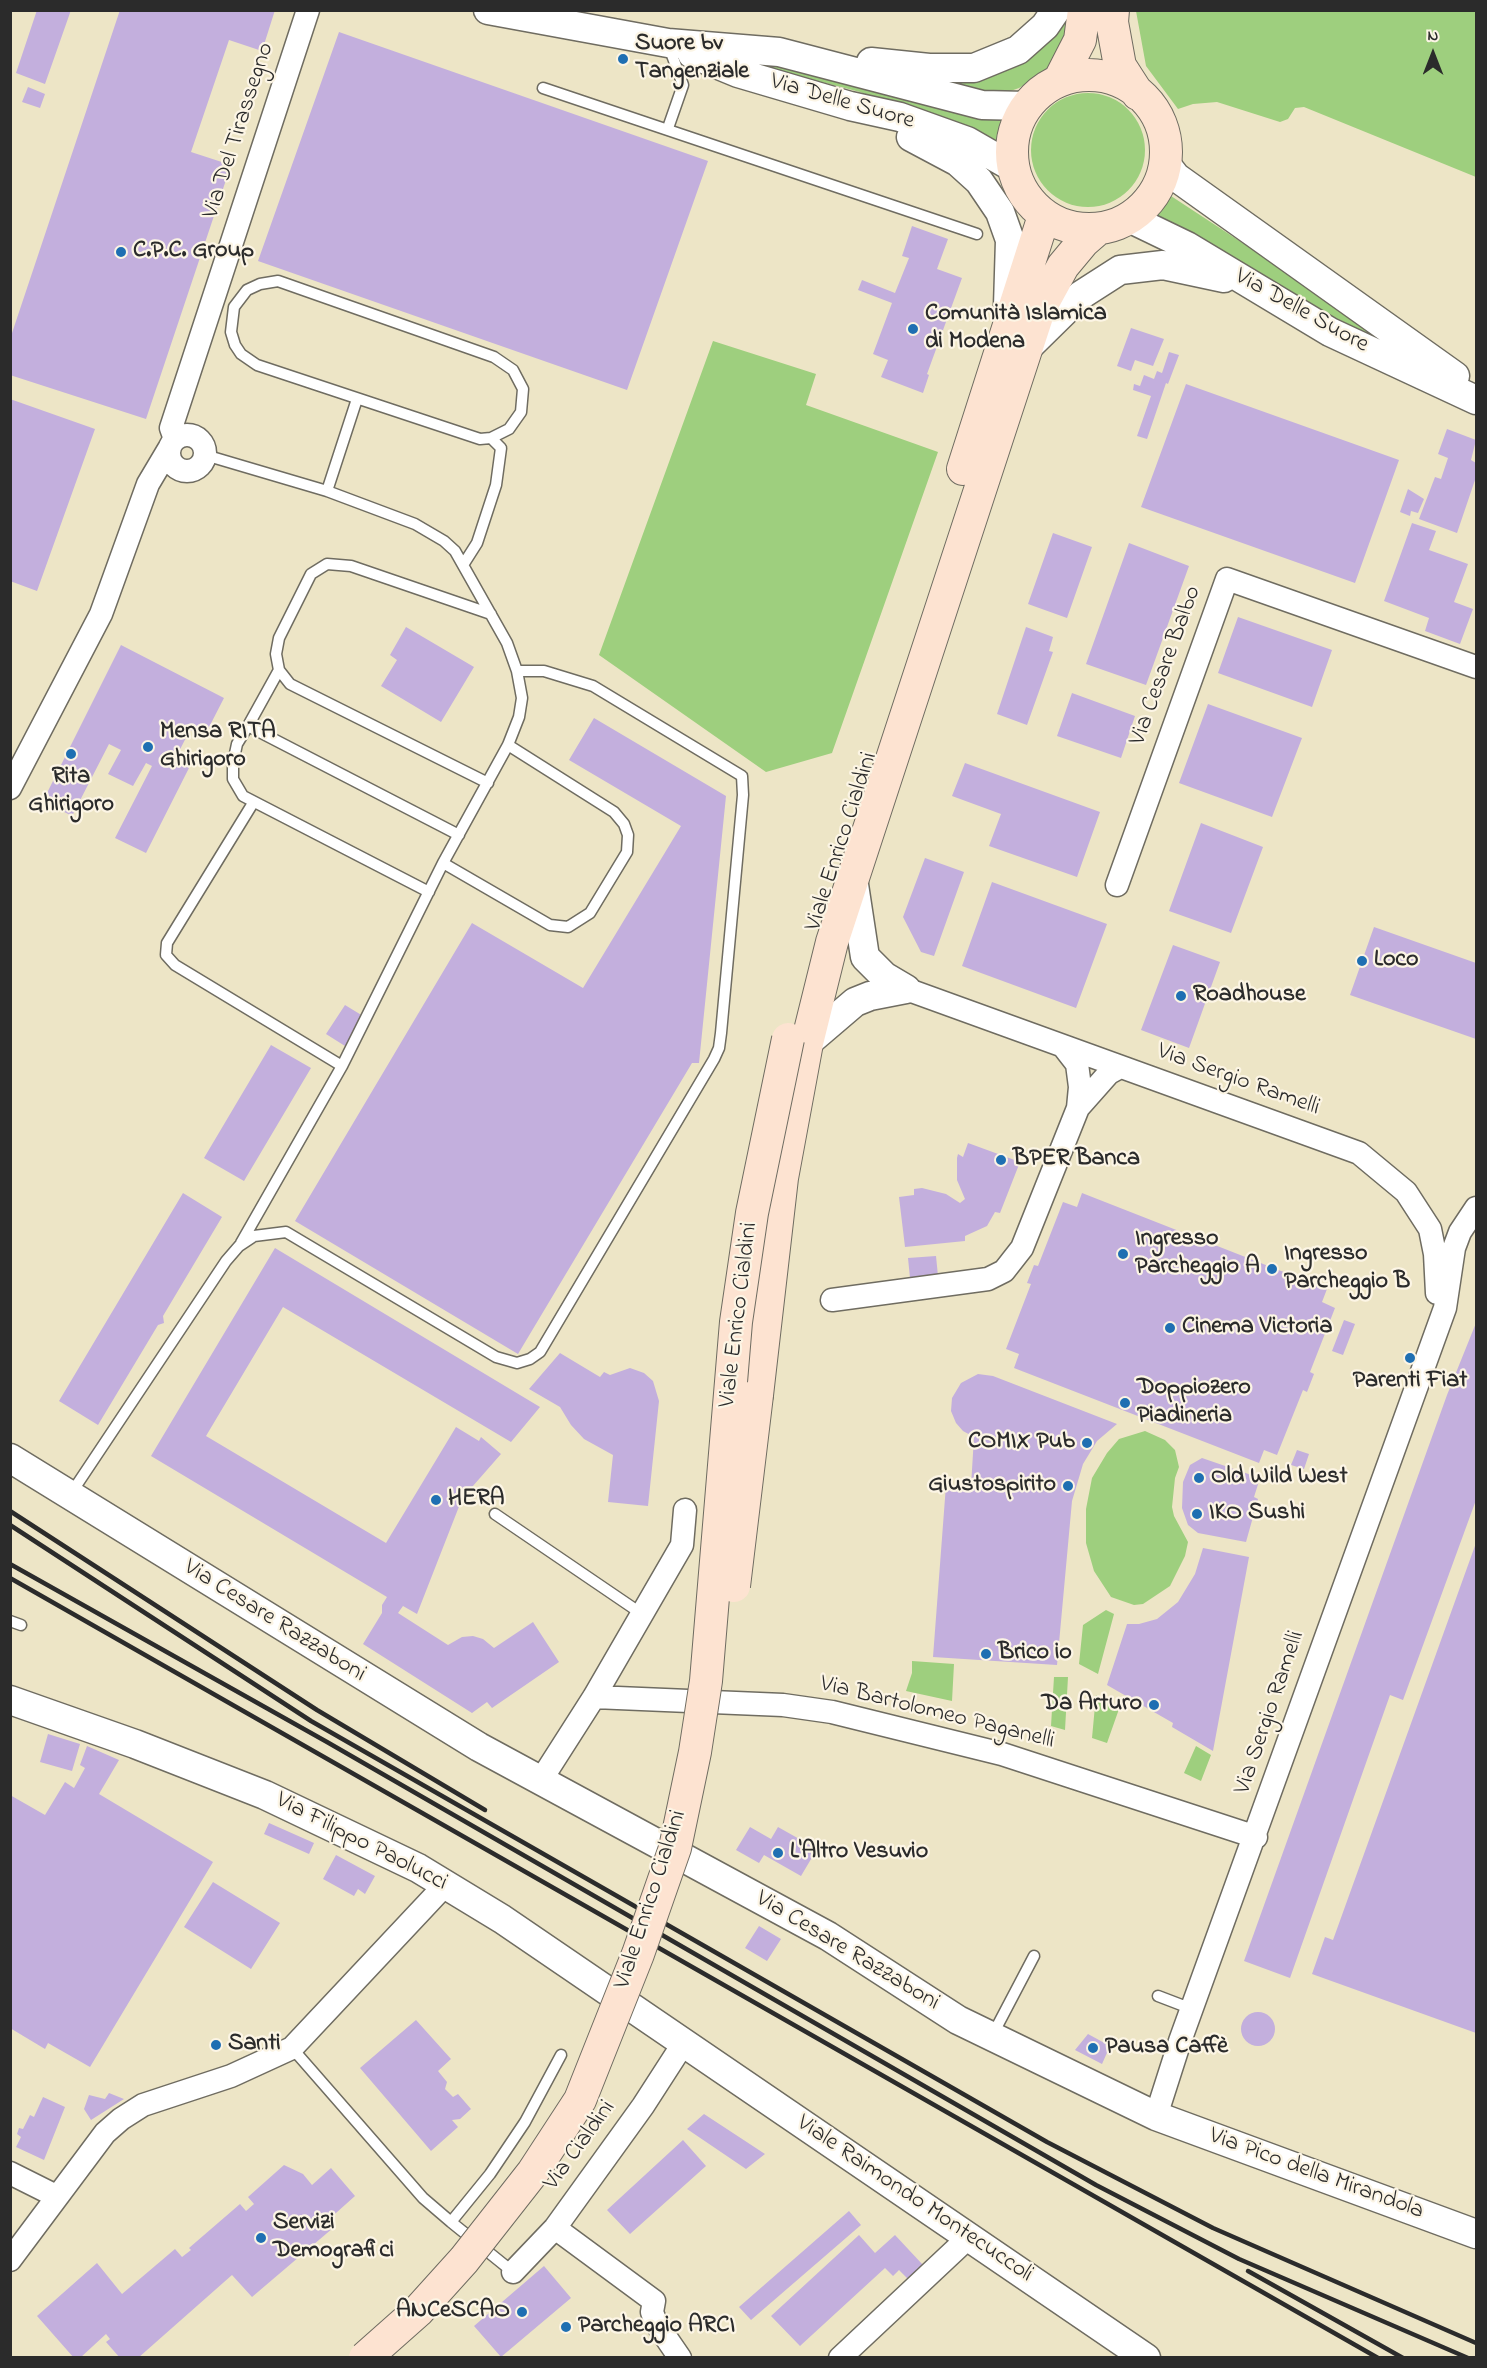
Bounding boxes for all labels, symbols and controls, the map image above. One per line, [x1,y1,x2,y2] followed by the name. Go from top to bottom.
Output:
[1403,24,1463,84] north arrow
[1428,24,1438,48] text: N
[635,31,749,87] place label: Suore bv Tangenziale
[198,40,282,222] street label: Via Del Tirassegno
[616,52,630,66] marker: Suore bv Tangenziale
[767,69,917,137] street label: Via Delle Suore
[133,238,254,266] place label: C.P.C. Group
[114,245,128,259] marker: C.P.C. Group
[1229,263,1373,361] street label: Via Delle Suore
[925,301,1107,357] place label: Comunità Islamica di Modena
[906,322,920,336] marker: Comunità Islamica di Modena
[1125,582,1209,750] street label: Via Cesare Balbo
[160,719,276,775] place label: Mensa RITA Ghirigoro
[141,740,155,754] marker: Mensa RITA Ghirigoro
[64,747,78,761] marker: Rita Ghirigoro
[801,749,885,935] street label: Viale Enrico Cialdini
[28,764,114,820] place label: Rita Ghirigoro
[1374,947,1418,975] place label: Loco
[1355,954,1369,968] marker: Loco
[1193,982,1306,1010] place label: Roadhouse
[1174,989,1188,1003] marker: Roadhouse
[1153,1038,1323,1124] street label: Via Sergio Ramelli
[1013,1146,1140,1174] place label: BPER Banca
[994,1153,1008,1167] marker: BPER Banca
[714,1221,766,1409] street label: Viale Enrico Cialdini
[1135,1226,1260,1282] place label: Ingresso Parcheggio A
[1284,1241,1410,1297] place label: Ingresso Parcheggio B
[1116,1247,1130,1261] marker: Ingresso Parcheggio A
[1265,1262,1279,1276] marker: Ingresso Parcheggio B
[1182,1314,1332,1342] place label: Cinema Victoria
[1163,1321,1177,1335] marker: Cinema Victoria
[1403,1351,1417,1365] marker: Parenti Fiat
[1353,1368,1467,1396] place label: Parenti Fiat
[1137,1375,1251,1431] place label: Doppiozero Piadineria
[1118,1396,1132,1410] marker: Doppiozero Piadineria
[968,1429,1075,1457] place label: COMIX Pub
[1080,1436,1094,1450] marker: COMIX Pub
[1211,1464,1348,1492] place label: Old Wild West
[1192,1471,1206,1485] marker: Old Wild West
[928,1472,1056,1500] place label: Giustospirito
[1061,1479,1075,1493] marker: Giustospirito
[448,1486,505,1514] place label: HERA
[429,1493,443,1507] marker: HERA
[1209,1500,1305,1528] place label: IKO Sushi
[1190,1507,1204,1521] marker: IKO Sushi
[177,1554,371,1690] street label: Via Cesare Razzaboni
[1230,1627,1312,1799] street label: Via Sergio Ramelli
[998,1640,1072,1668] place label: Brico io
[979,1647,993,1661] marker: Brico io
[817,1671,1057,1757] street label: Via Bartolomeo Paganelli
[1042,1691,1142,1719] place label: Da Arturo
[1147,1698,1161,1712] marker: Da Arturo
[270,1787,452,1899] street label: Via Filippo Paolucci
[610,1807,694,1993] street label: Viale Enrico Cialdini
[790,1839,928,1867] place label: L'Altro Vesuvio
[771,1846,785,1860] marker: L'Altro Vesuvio
[750,1886,944,2018] street label: Via Cesare Razzaboni
[228,2031,281,2059] place label: Santi
[1105,2034,1228,2062] place label: Pausa Caffè
[209,2038,223,2052] marker: Santi
[1086,2041,1100,2055] marker: Pausa Caffè
[539,2095,623,2197] street label: Via Cialdini
[790,2110,1038,2290] street label: Viale Raimondo Montecuccoli
[1205,2123,1427,2227] street label: Via Pico della Mirandola
[273,2210,394,2266] place label: Servizi Demografici
[254,2231,268,2245] marker: Servizi Demografici
[396,2298,510,2326] place label: ANCeSCAO
[515,2305,529,2319] marker: ANCeSCAO
[578,2313,735,2341] place label: Parcheggio ARCI
[559,2320,573,2334] marker: Parcheggio ARCI

